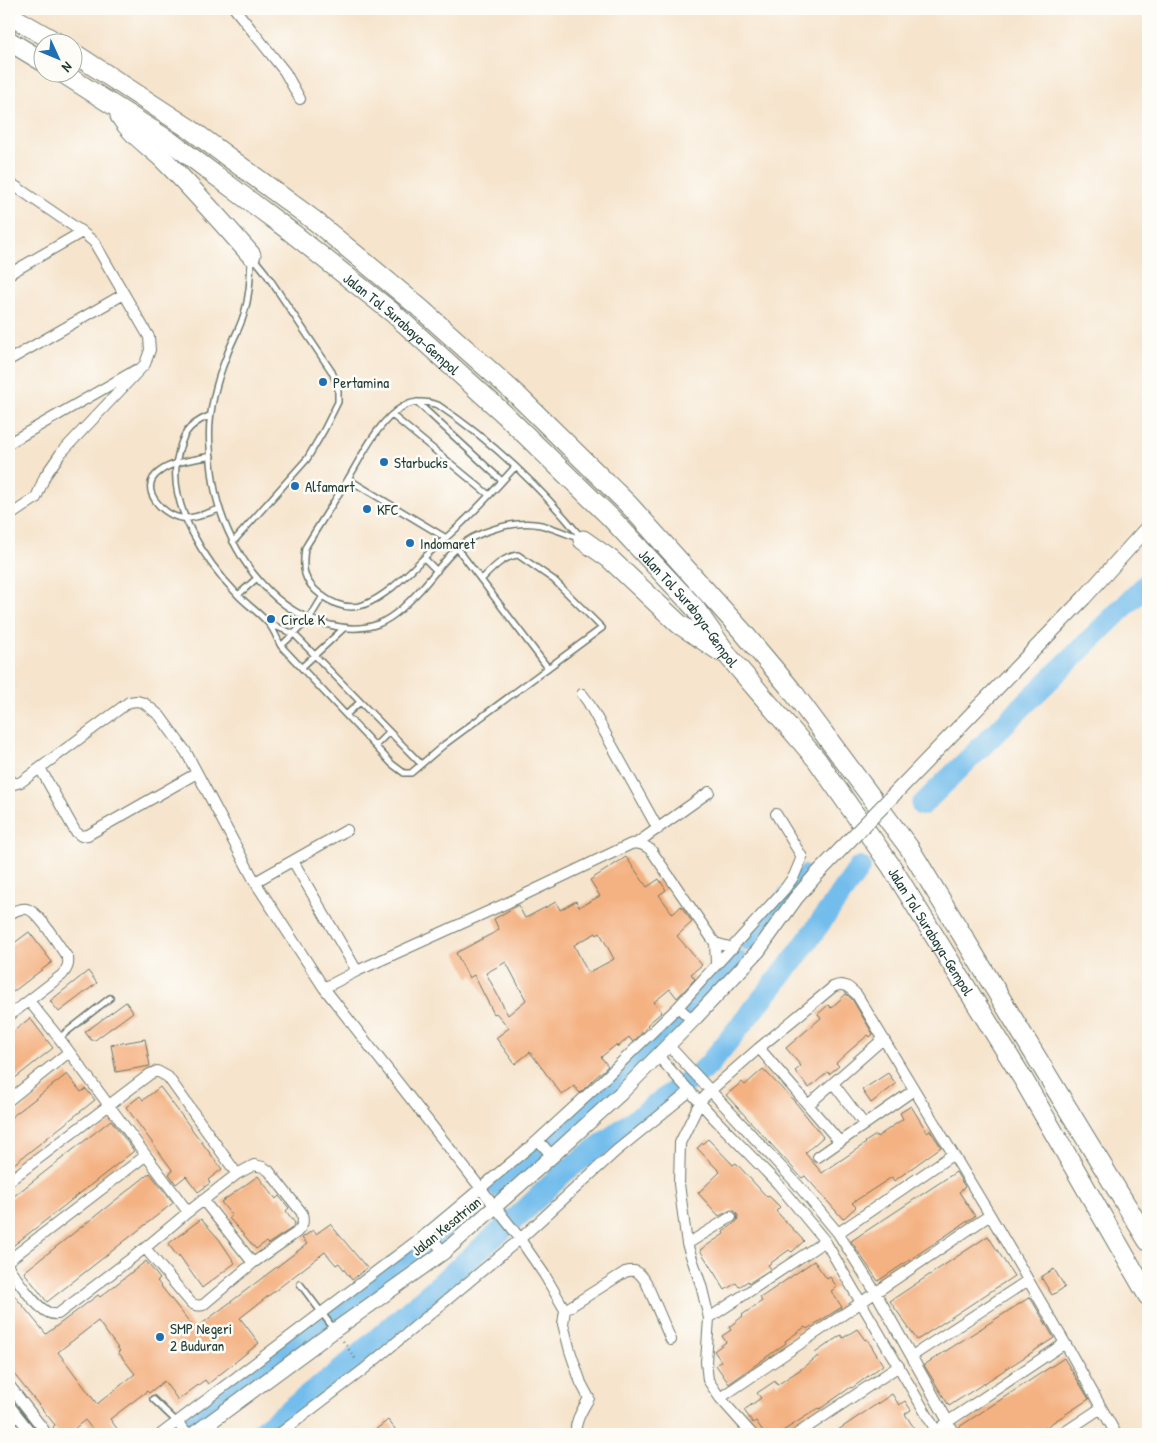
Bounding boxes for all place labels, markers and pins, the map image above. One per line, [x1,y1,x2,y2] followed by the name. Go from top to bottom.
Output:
[333,372,389,393] place label: Pertamina
[317,376,329,388] marker: Pertamina
[394,452,448,473] place label: Starbucks
[378,456,390,468] marker: Starbucks
[305,476,355,497] place label: Alfamart
[289,480,301,492] marker: Alfamart
[377,499,399,520] place label: KFC
[361,503,373,515] marker: KFC
[420,533,476,554] place label: Indomaret
[404,537,416,549] marker: Indomaret
[281,609,326,630] place label: Circle K
[265,613,277,625] marker: Circle K
[170,1318,232,1356] place label: SMP Negeri 2 Buduran
[154,1331,166,1343] marker: SMP Negeri 2 Buduran

